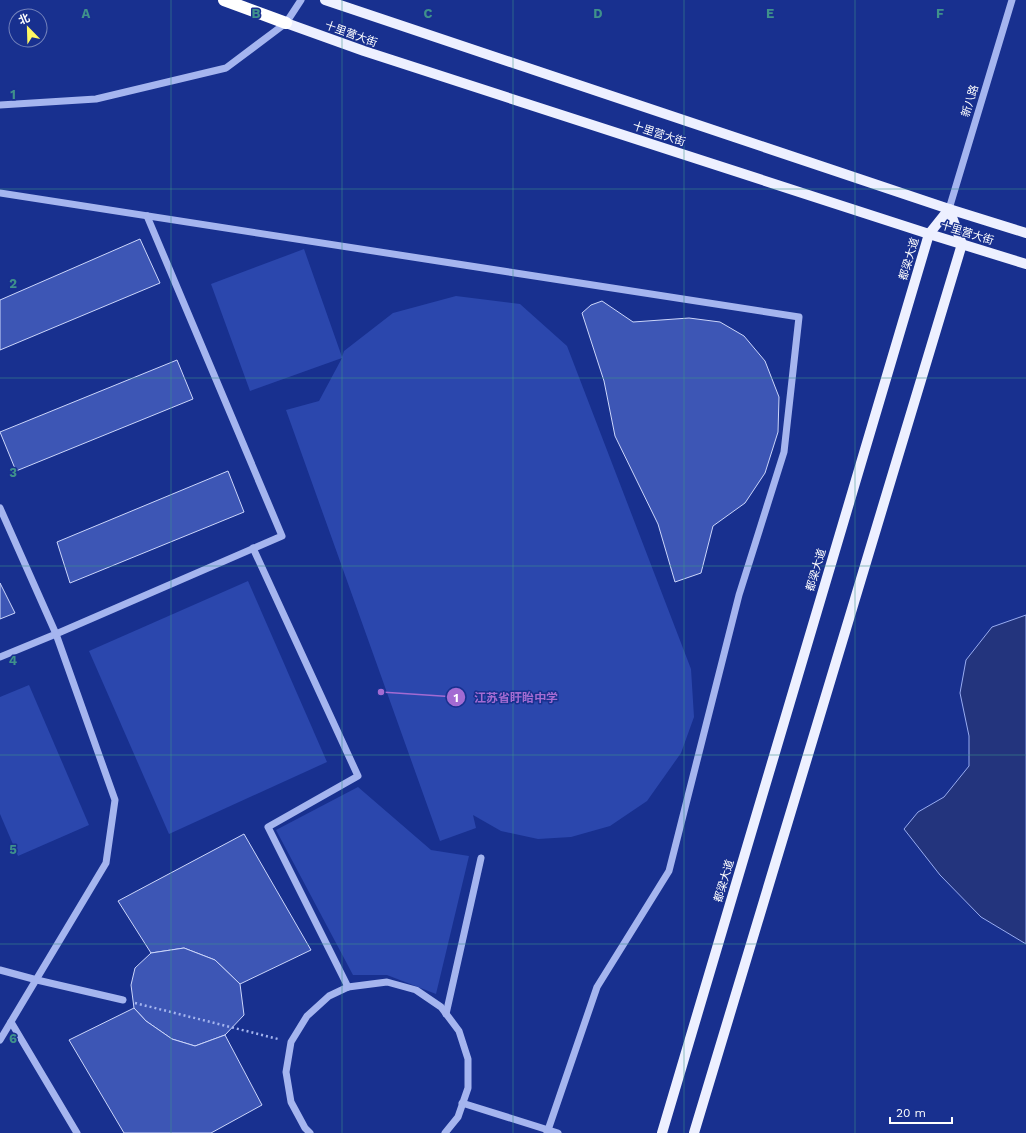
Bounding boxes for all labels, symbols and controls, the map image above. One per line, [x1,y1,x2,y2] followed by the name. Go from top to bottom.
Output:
[82,6,91,21] text: A
[252,6,261,21] text: B
[424,6,433,21] text: C
[593,6,603,21] text: D
[766,6,774,21] text: E
[936,6,944,21] text: F
[8,8,48,48] north arrow
[17,11,32,27] text: 北
[323,18,379,50] street label: 十里营大街
[959,83,981,119] street label: 新八路
[10,87,16,102] text: 1
[631,119,687,149] street label: 十里营大街
[939,219,995,247] street label: 十里营大街
[896,236,922,282] street label: 都梁大道
[9,276,17,291] text: 2
[9,465,17,480] text: 3
[803,547,829,593] street label: 都梁大道
[9,653,18,668] text: 4
[446,685,566,709] callout: 江苏省盱眙中学
[453,691,459,705] text: 1
[474,691,558,705] text: 江苏省盱眙中学
[9,842,17,857] text: 5
[711,858,737,904] street label: 都梁大道
[9,1031,17,1046] text: 6
[890,1099,952,1125] scale bar
[896,1106,926,1120] text: 20 m

